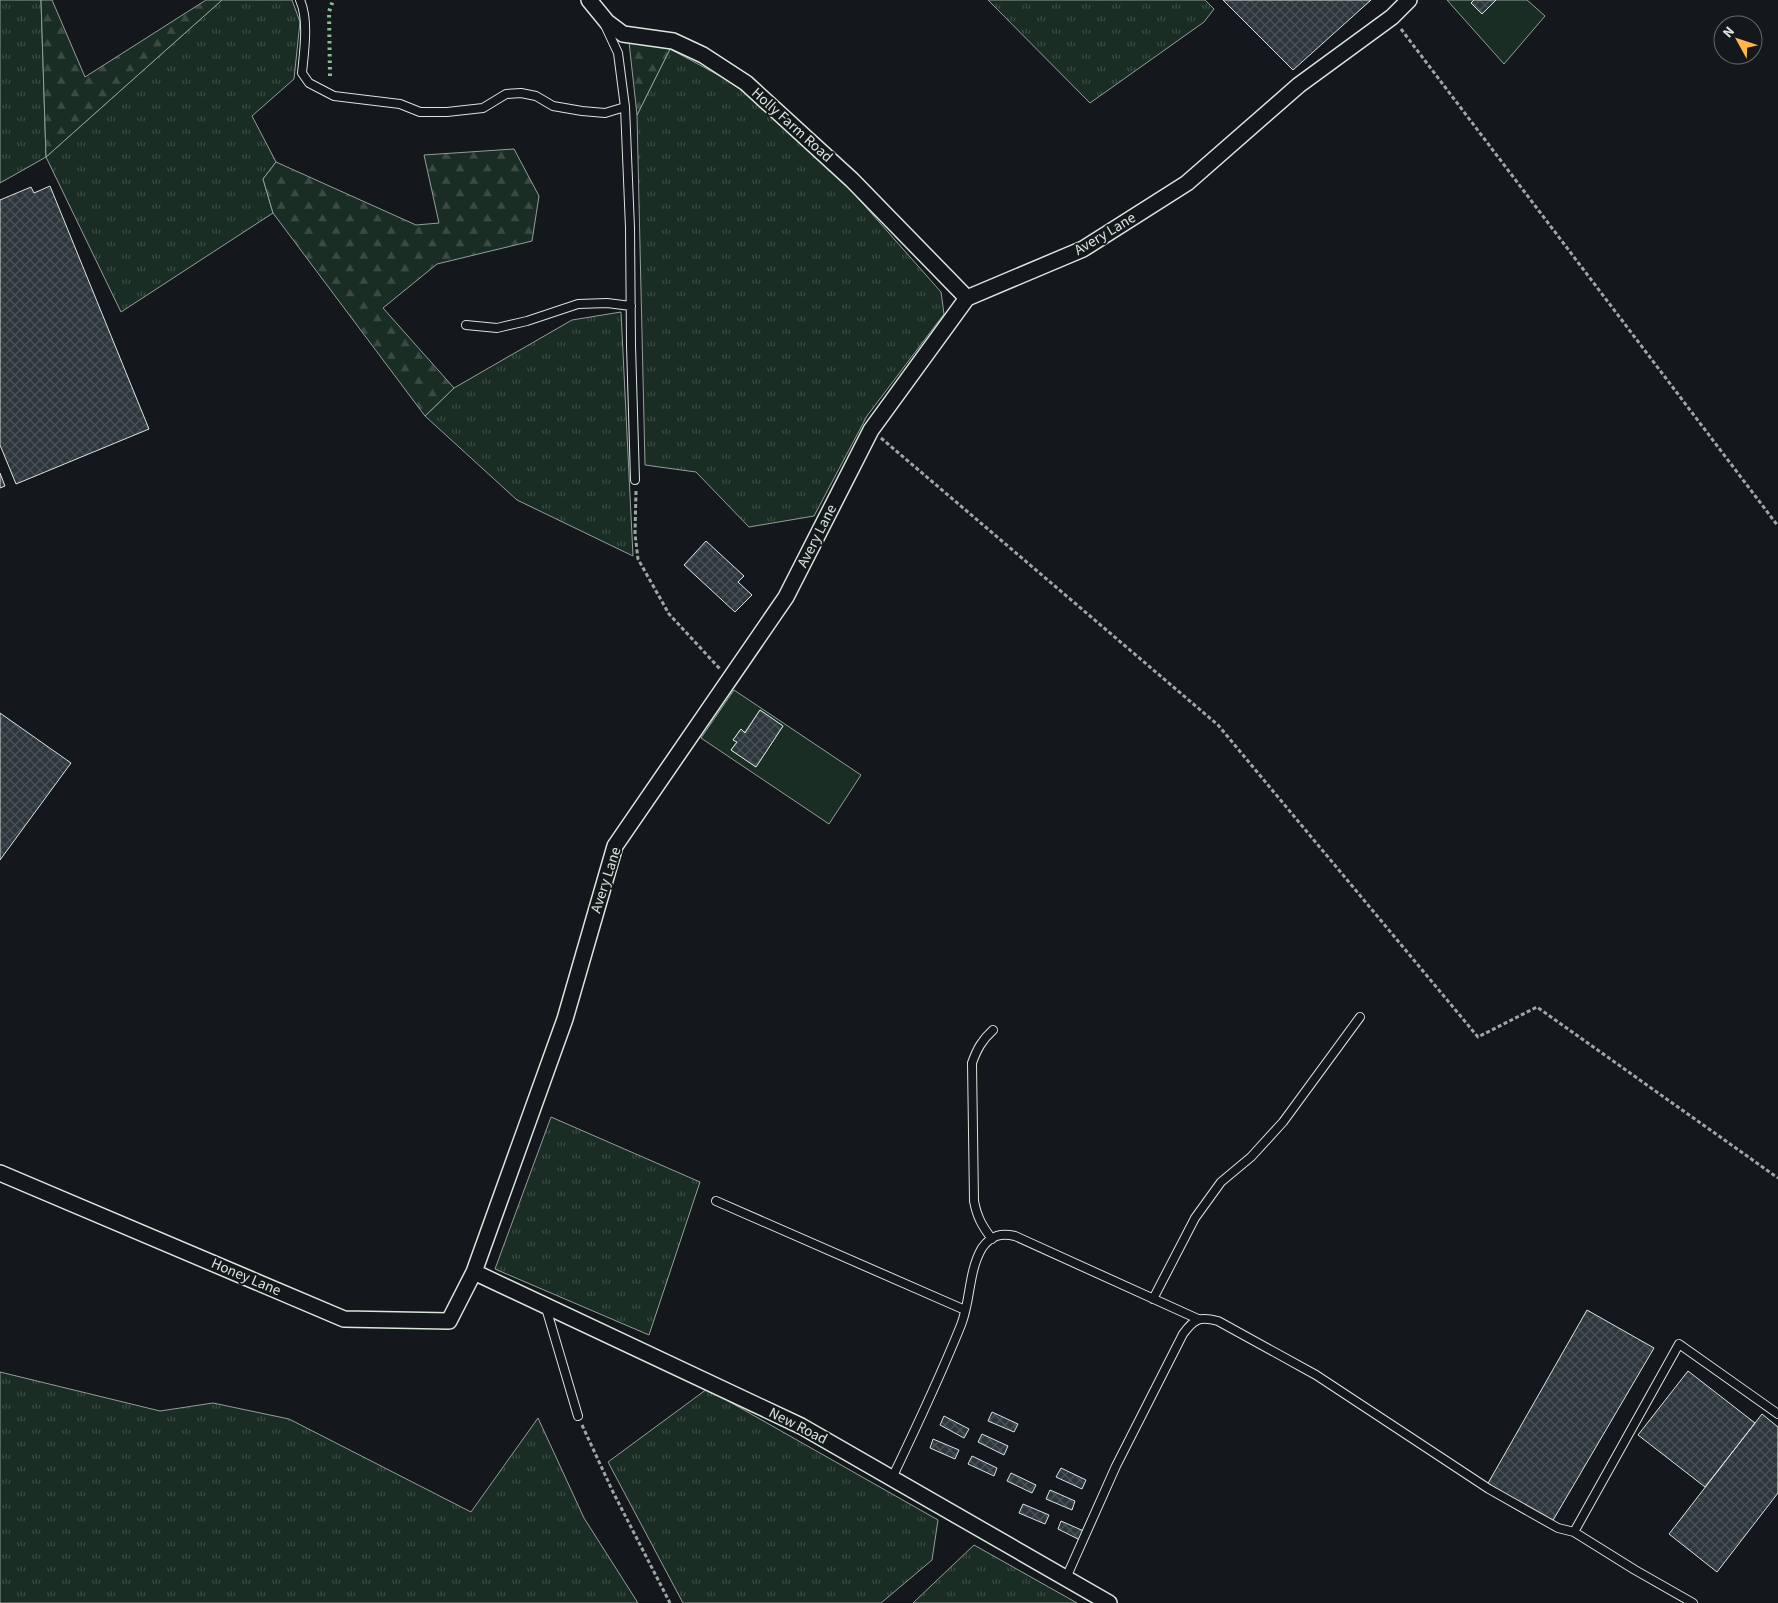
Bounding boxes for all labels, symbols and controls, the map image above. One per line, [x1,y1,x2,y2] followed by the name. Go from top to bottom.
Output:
[1713,15,1763,65] north arrow
[1718,22,1739,42] text: N
[747,83,837,167] street label: Holly Farm Road
[1070,207,1140,261] street label: Avery Lane
[792,501,842,571] street label: Avery Lane
[585,844,627,916] street label: Avery Lane
[208,1253,284,1301] street label: Honey Lane
[765,1402,831,1450] street label: New Road

